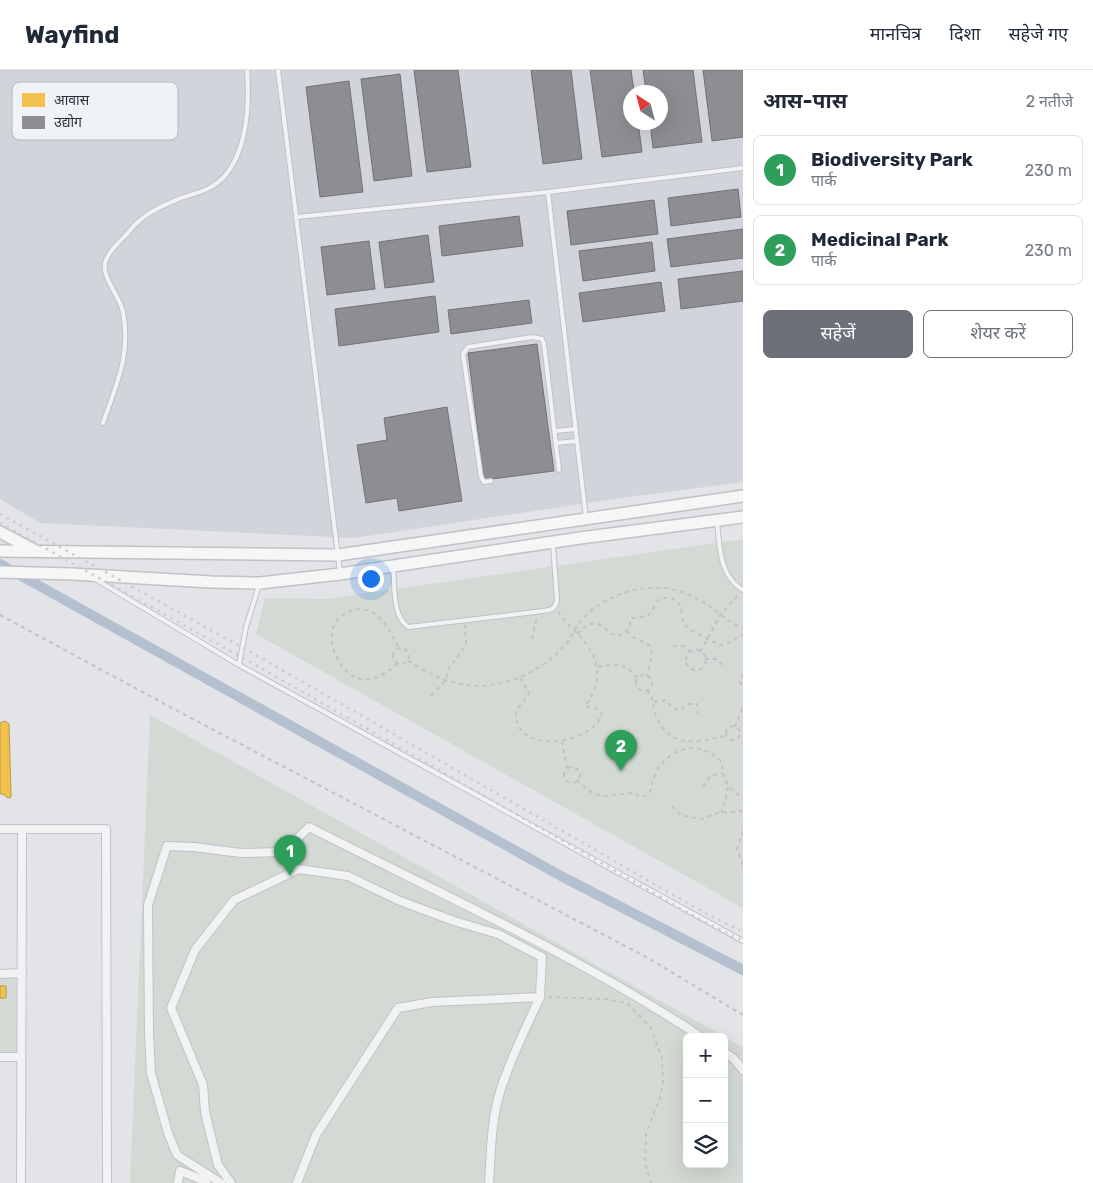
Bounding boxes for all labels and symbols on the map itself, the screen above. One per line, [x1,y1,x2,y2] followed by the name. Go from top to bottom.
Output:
[12,82,178,140] legend
[623,85,668,130] north arrow
[54,92,90,109] text: आवास
[54,114,83,131] text: उद्योग
[358,566,384,592] your location
[605,730,637,771] pin: 2
[274,835,306,876] pin: 1

